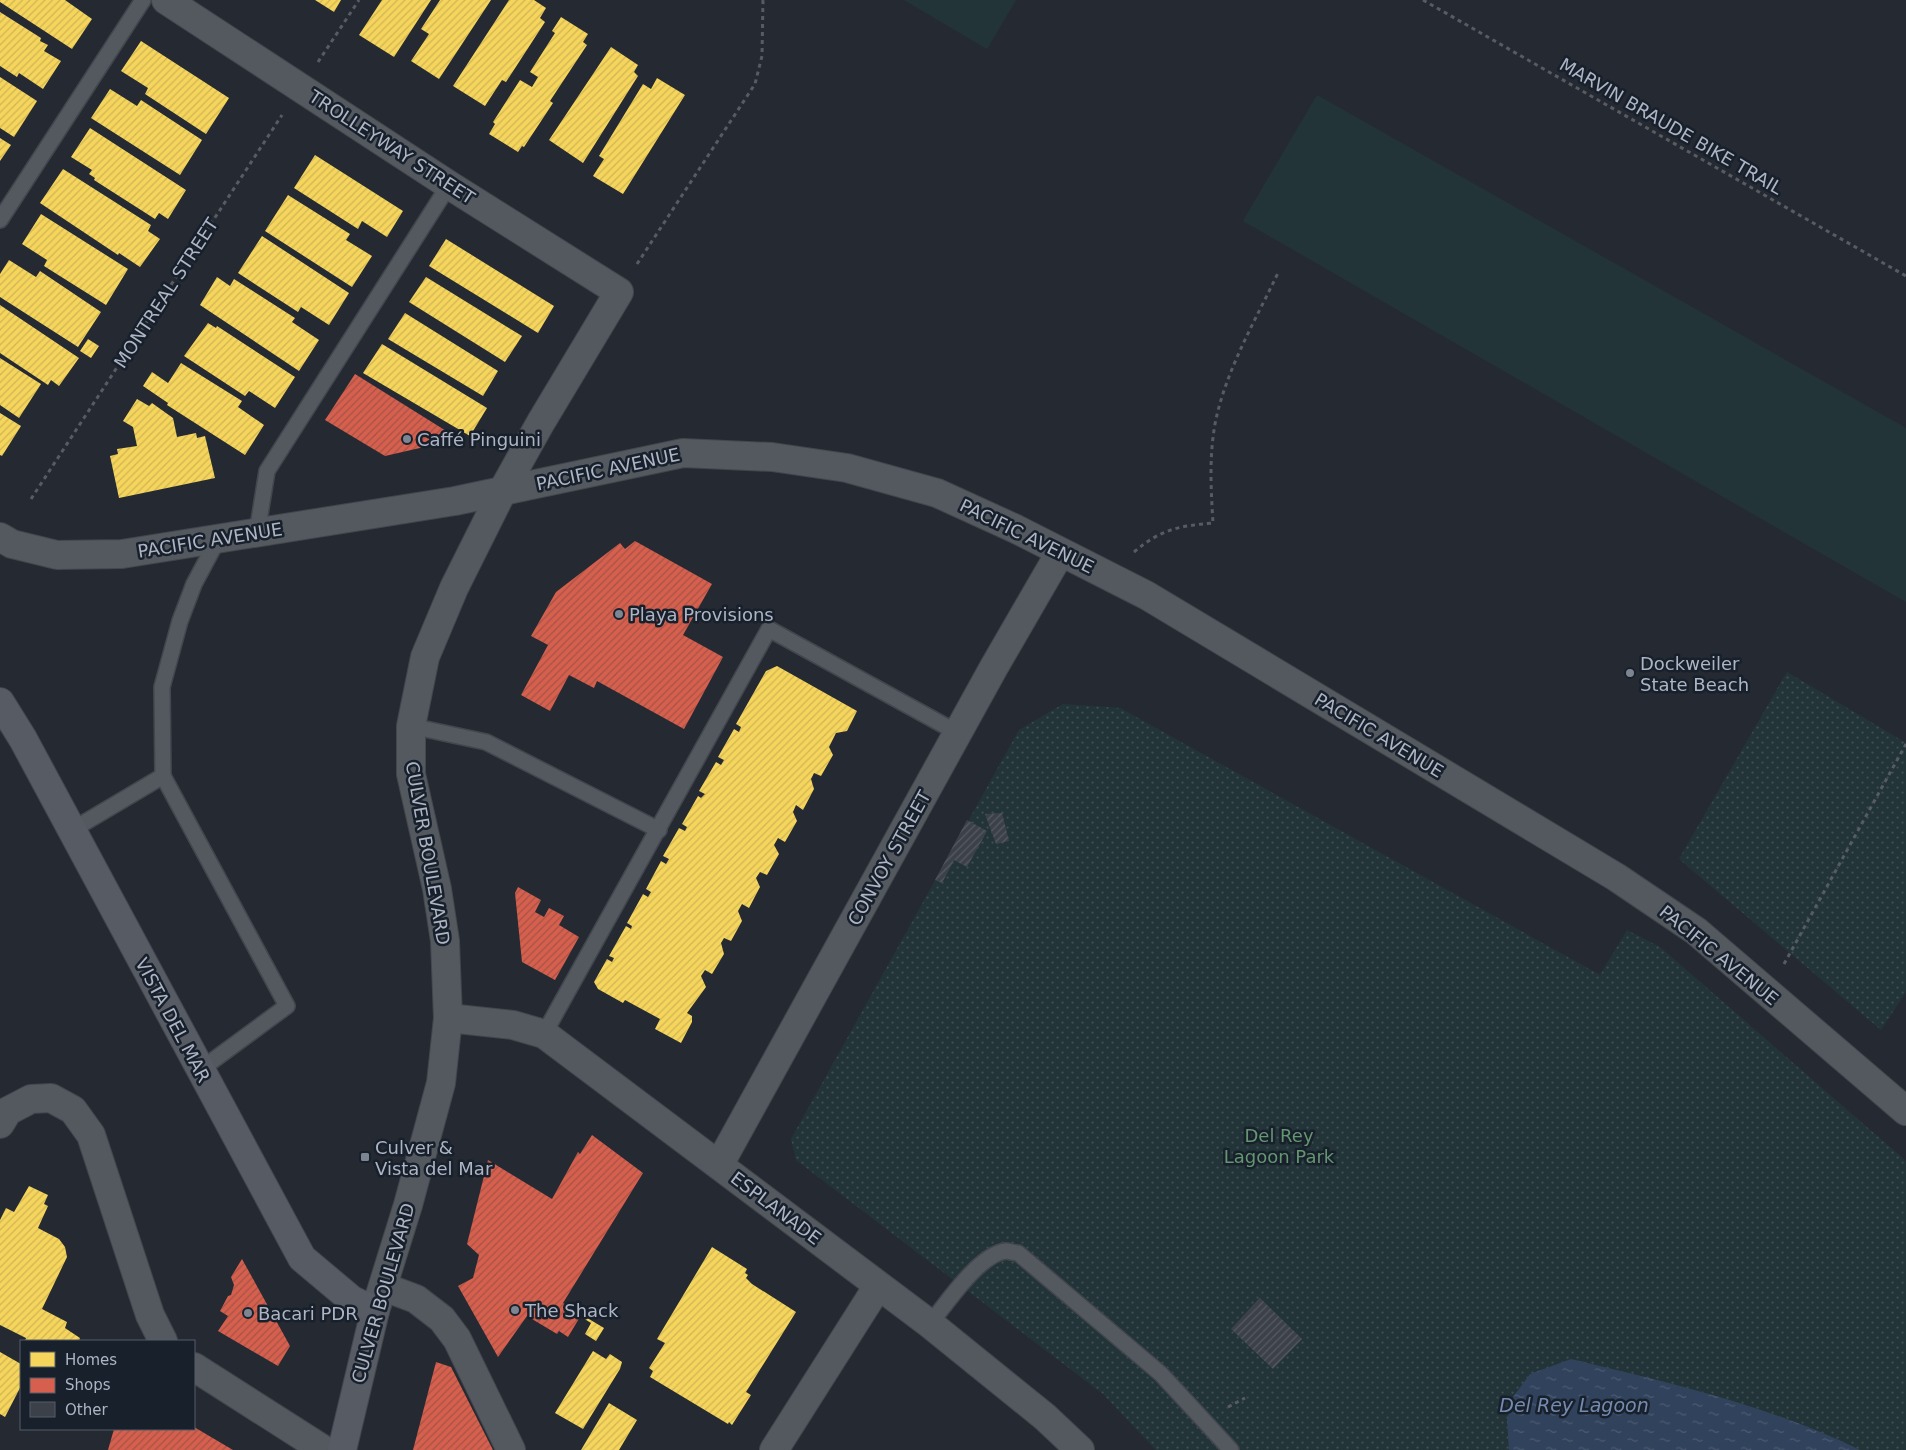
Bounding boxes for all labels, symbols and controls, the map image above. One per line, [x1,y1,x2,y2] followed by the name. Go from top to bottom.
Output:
[1556,53,1786,199] street label: MARVIN BRAUDE BIKE TRAIL
[304,85,480,209] street label: TROLLEYWAY STREET
[110,213,223,372] street label: MONTREAL STREET
[417,429,541,450] place label: Caffé Pinguini
[401,433,413,445] marker: Caffé Pinguini
[534,444,682,494] street label: PACIFIC AVENUE
[957,494,1097,578] street label: PACIFIC AVENUE
[136,518,284,562] street label: PACIFIC AVENUE
[629,604,774,625] place label: Playa Provisions
[613,608,625,620] marker: Playa Provisions
[1640,653,1749,695] place label: Dockweiler State Beach
[1624,667,1636,679] marker: Dockweiler State Beach
[1311,688,1447,782] street label: PACIFIC AVENUE
[401,759,455,947] street label: CULVER BOULEVARD
[843,786,935,929] street label: CONVOY STREET
[1656,901,1782,1009] street label: PACIFIC AVENUE
[131,954,215,1086] street label: VISTA DEL MAR
[1224,1125,1335,1167] park label: Del Rey Lagoon Park
[375,1137,493,1179] place label: Culver & Vista del Mar
[359,1151,371,1163] marker: Culver & Vista del Mar
[727,1167,825,1249] street label: ESPLANADE
[347,1201,419,1385] street label: CULVER BOULEVARD
[524,1300,619,1321] place label: The Shack
[258,1303,358,1324] place label: Bacari PDR
[509,1304,521,1316] marker: The Shack
[242,1307,254,1319] marker: Bacari PDR
[20,1340,195,1430] legend
[65,1351,117,1369] text: Homes
[65,1376,111,1394] text: Shops
[1499,1394,1649,1416] water label: Del Rey Lagoon
[65,1401,108,1419] text: Other

